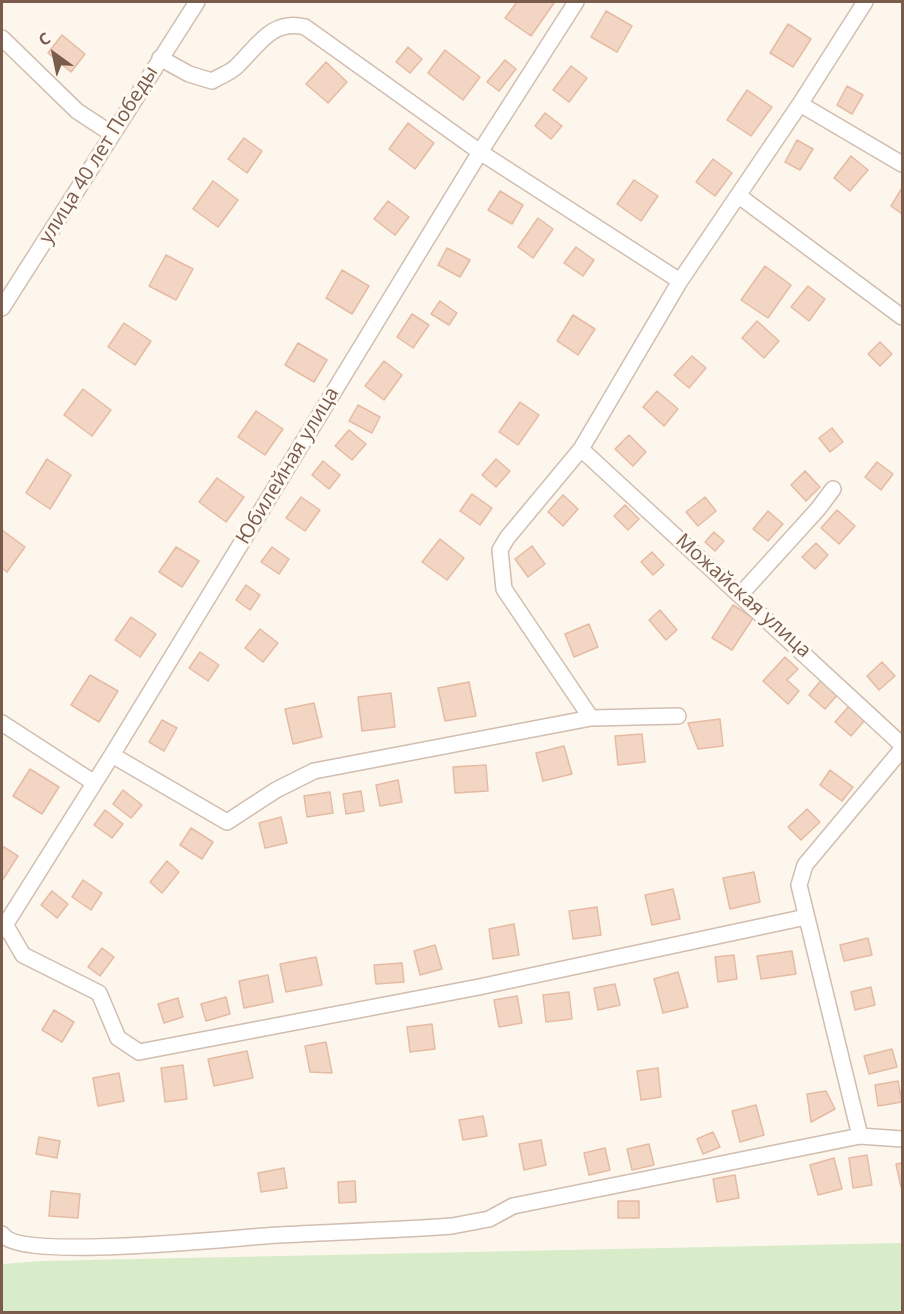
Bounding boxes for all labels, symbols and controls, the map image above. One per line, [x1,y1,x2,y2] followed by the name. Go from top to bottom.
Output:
[24,24,84,84] north arrow
[34,27,54,51] text: С
[35,62,163,248] street label: улица 40 лет Победы
[232,383,344,549] street label: Юбилейная улица
[670,529,816,663] street label: Можайская улица

